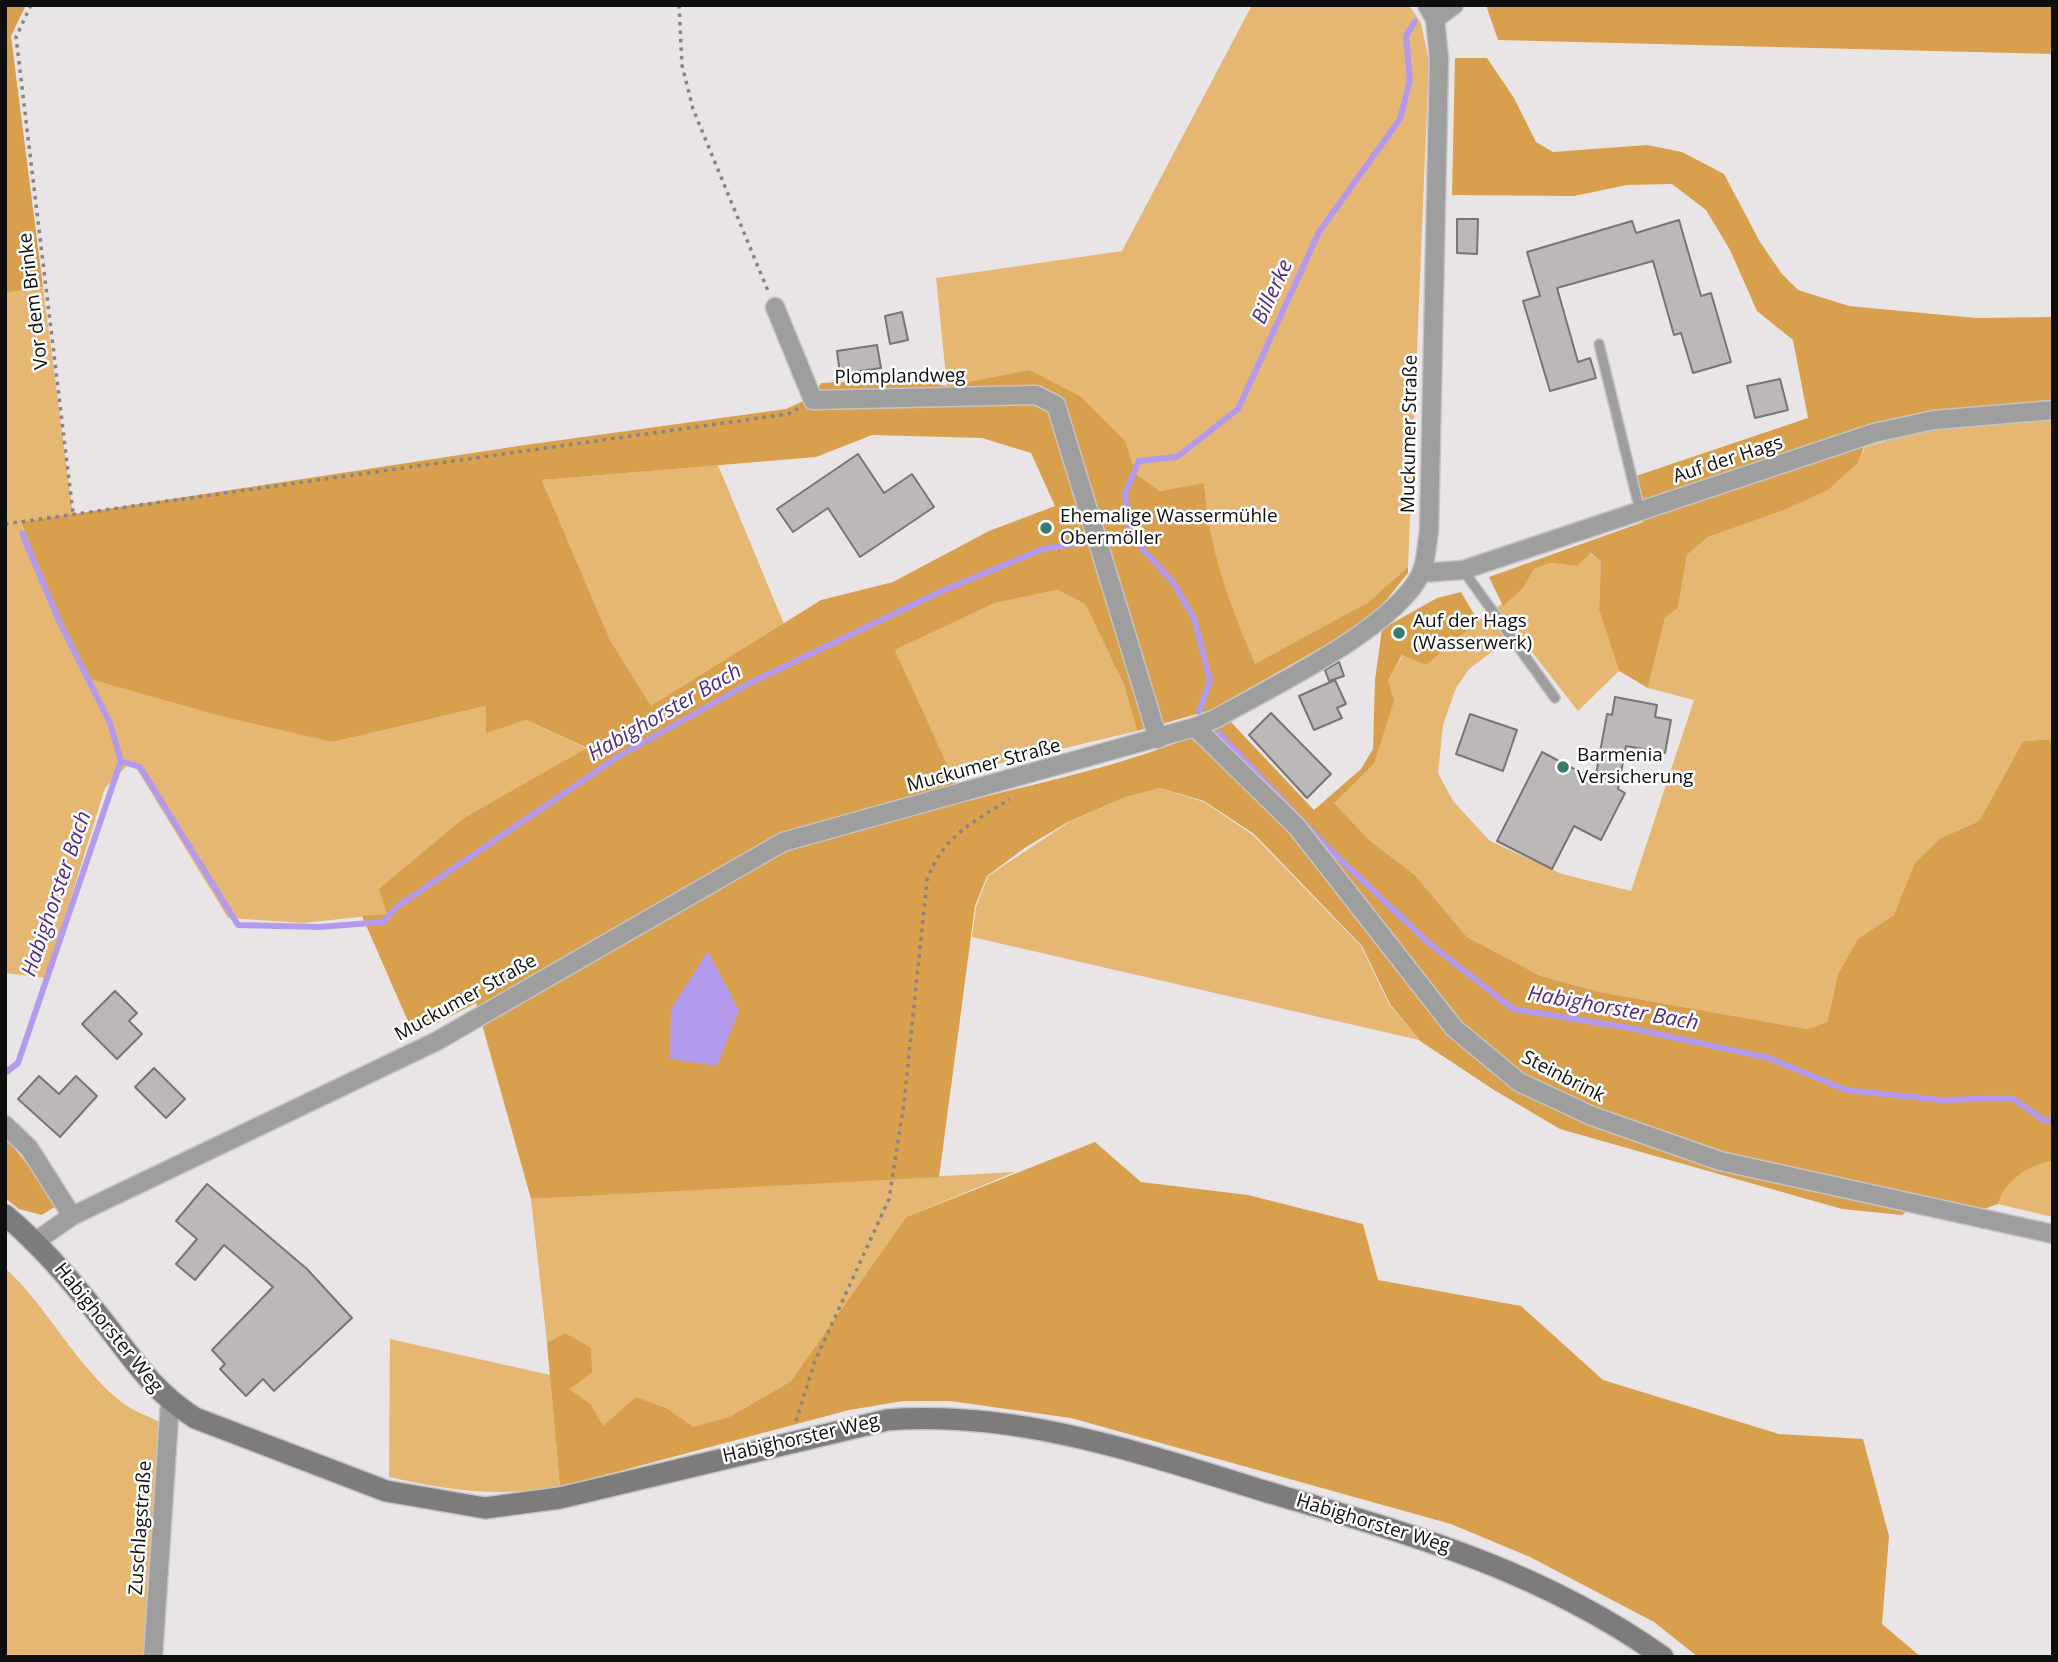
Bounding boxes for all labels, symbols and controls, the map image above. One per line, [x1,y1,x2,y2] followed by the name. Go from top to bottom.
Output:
[14,231,54,371] street label: Vor dem Brinke
[1247,256,1299,328] water label: Billerke
[1397,355,1423,513] street label: Muckumer Straße
[834,364,966,390] street label: Plomplandweg
[1670,432,1786,488] street label: Auf der Hags
[1060,506,1278,550] place label: Ehemalige Wassermühle Obermöller
[1038,520,1054,536] marker: Ehemalige Wassermühle Obermöller
[1413,611,1532,655] place label: Auf der Hags (Wasserwerk)
[1391,625,1407,641] marker: Auf der Hags (Wasserwerk)
[584,659,746,767] water label: Habighorster Bach
[905,734,1063,798] street label: Muckumer Straße
[1577,745,1693,789] place label: Barmenia Versicherung
[1555,759,1571,775] marker: Barmenia Versicherung
[17,808,97,980] water label: Habighorster Bach
[391,950,541,1046] street label: Muckumer Straße
[1526,982,1700,1036] water label: Habighorster Bach
[1518,1046,1608,1108] street label: Steinbrink
[49,1259,167,1397] street label: Habighorster Weg
[721,1410,881,1468] street label: Habighorster Weg
[125,1460,157,1596] street label: Zuschlagstraße
[1293,1490,1453,1558] street label: Habighorster Weg

